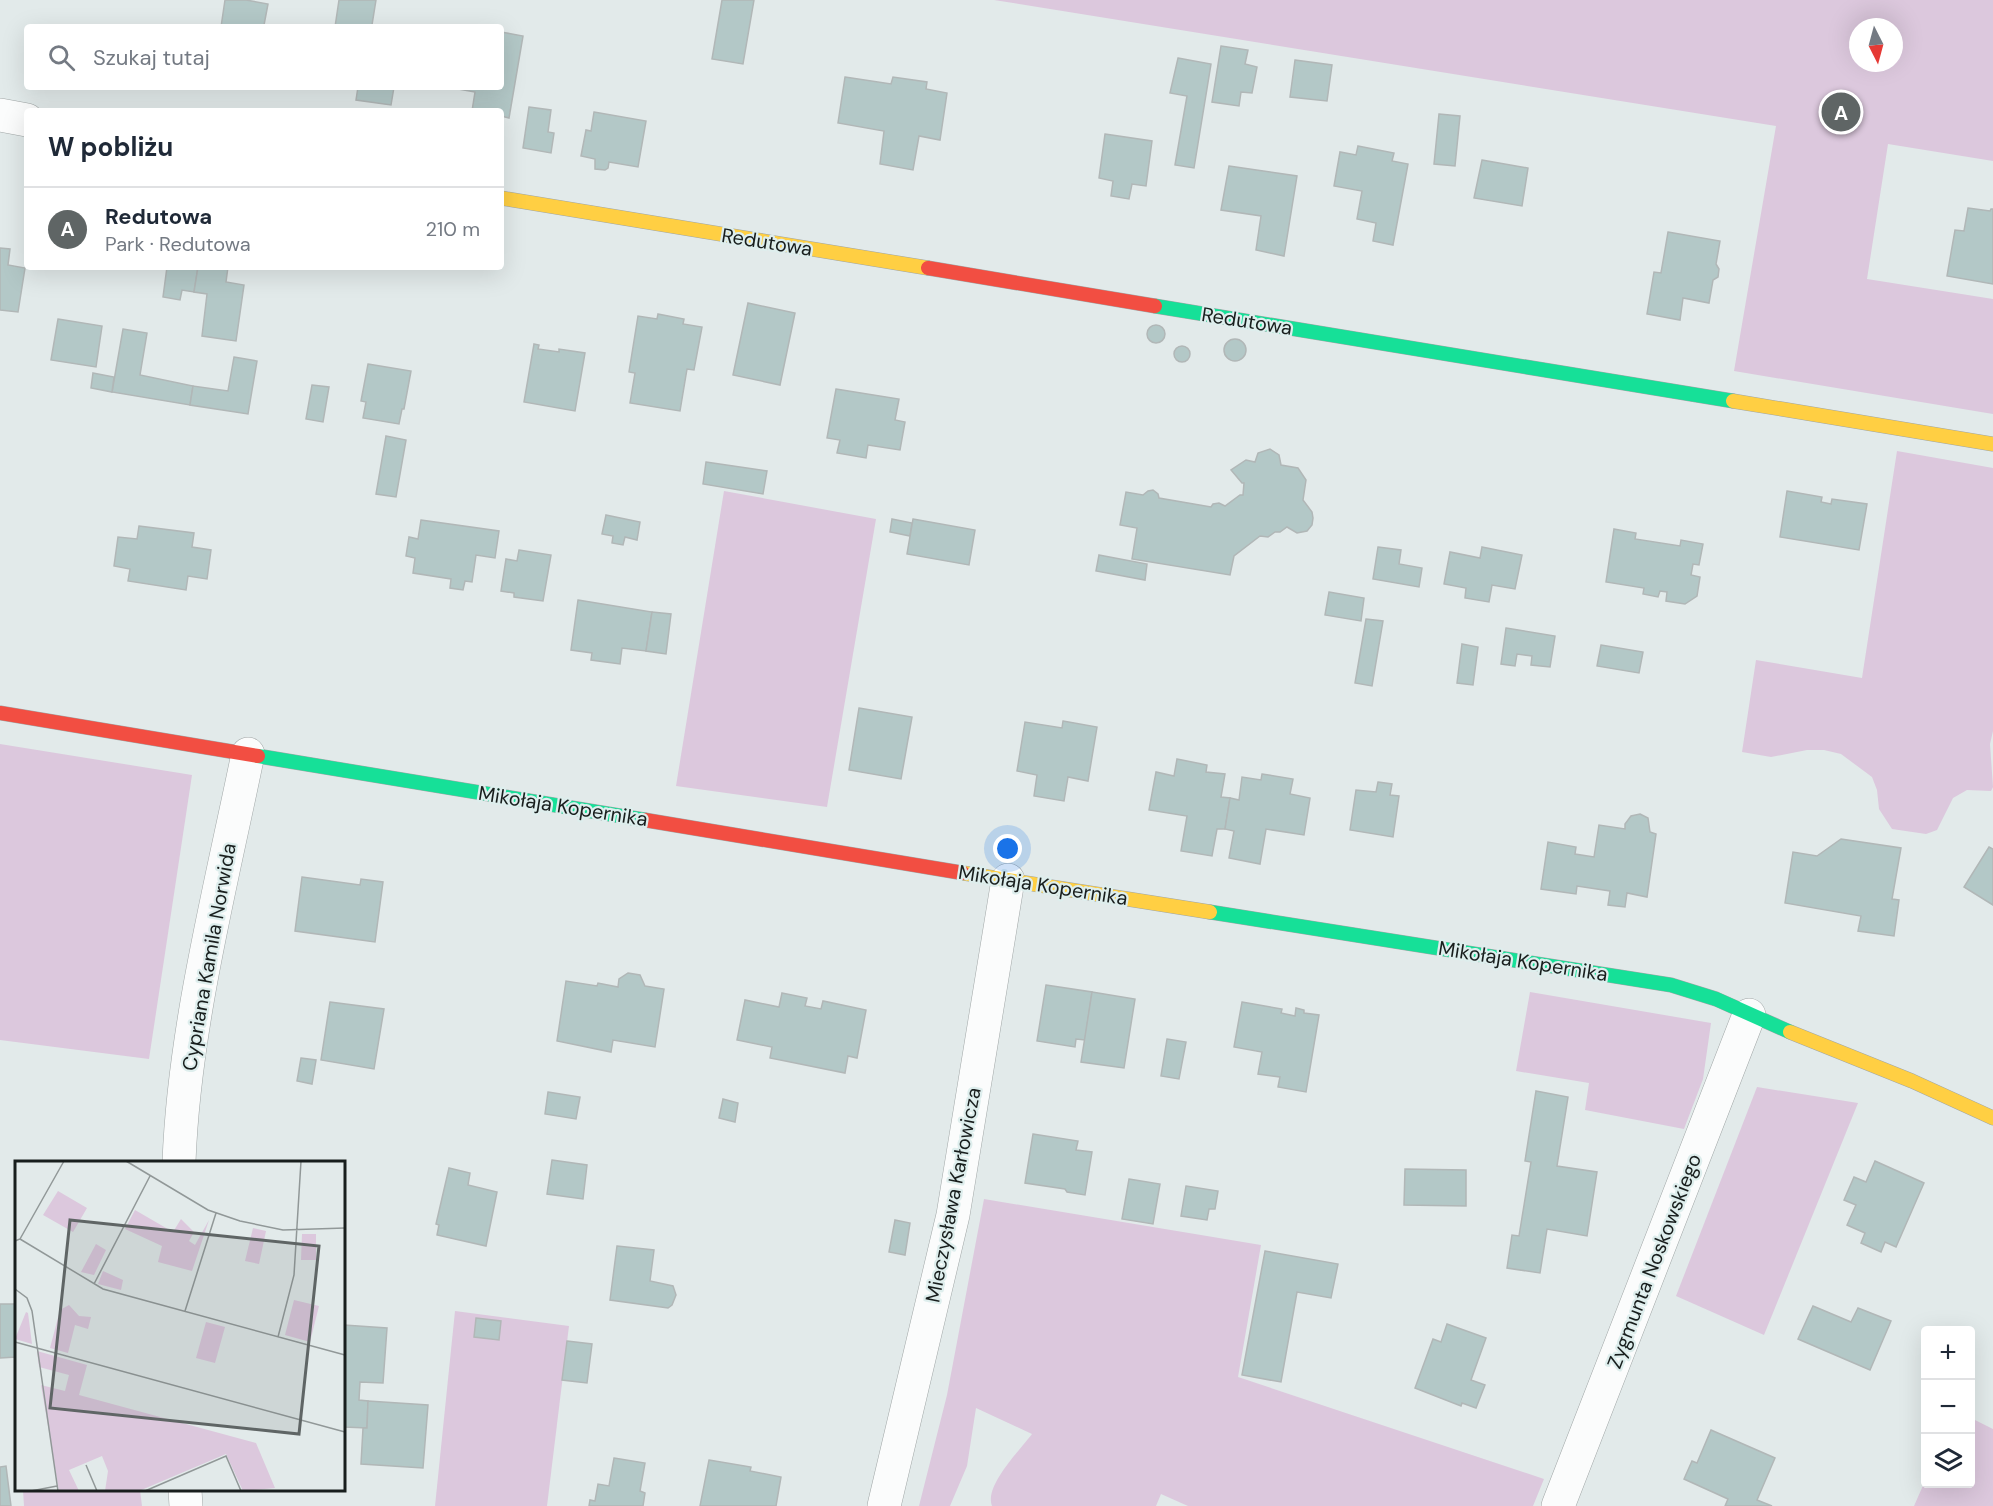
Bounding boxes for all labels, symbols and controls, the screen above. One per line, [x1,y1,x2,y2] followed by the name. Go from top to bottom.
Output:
[1849,18,1903,72] north arrow
[24,24,504,90] search box
[45,41,78,74] icon: search
[93,43,210,72] text: Szukaj tutaj
[1822,90,1860,134] pin: A
[48,130,173,164] text: W pobliżu
[105,202,212,231] text: Redutowa
[60,216,75,242] text: A
[425,216,480,242] text: 210 m
[720,222,814,262] street label: Redutowa
[105,231,251,257] text: Park · Redutowa
[1200,301,1294,341] street label: Redutowa
[476,780,650,832] street label: Mikołaja Kopernika
[993,834,1022,863] your location
[176,841,242,1073] street label: Cypriana Kamila Norwida
[956,859,1130,911] street label: Mikołaja Kopernika
[1436,935,1610,987] street label: Mikołaja Kopernika
[919,1085,987,1305] street label: Mieczysława Karłowicza
[1601,1150,1707,1372] street label: Zygmunta Noskowskiego
[15,1161,345,1491] inset map
[1921,1326,1975,1488] map controls
[1921,1326,1975,1380] button: +
[1921,1380,1975,1434] button: −
[1921,1434,1975,1488] button: layers

